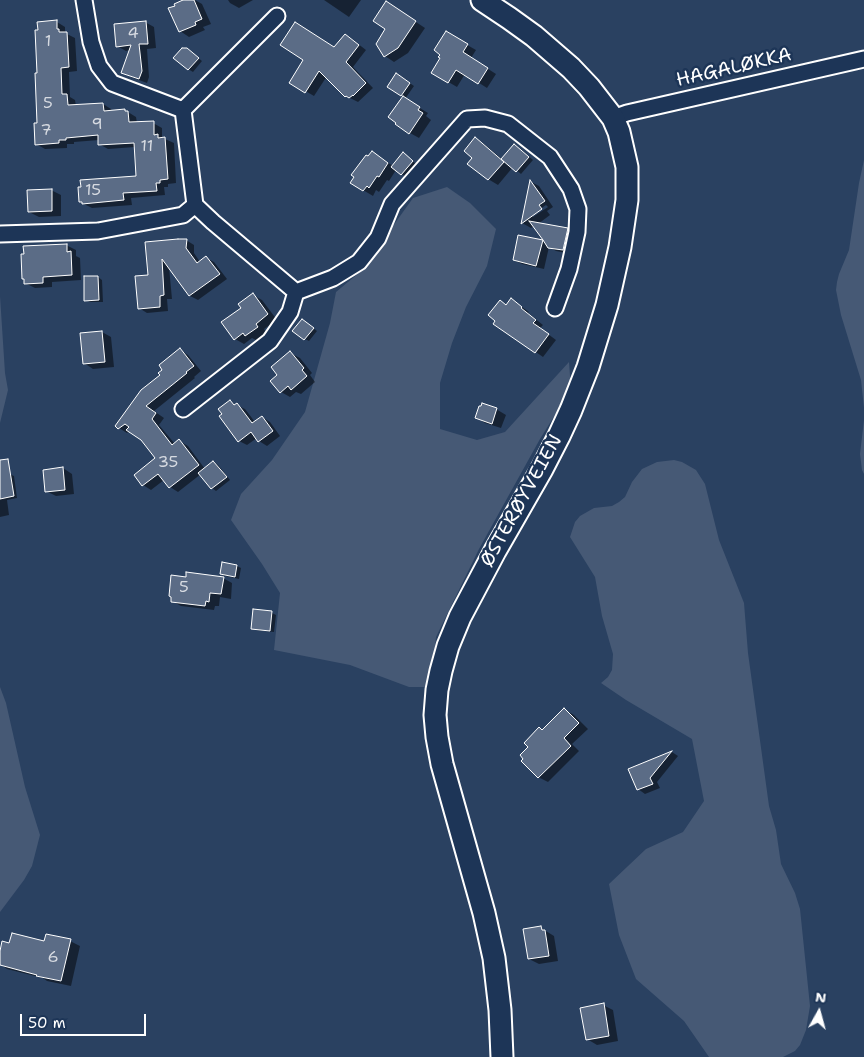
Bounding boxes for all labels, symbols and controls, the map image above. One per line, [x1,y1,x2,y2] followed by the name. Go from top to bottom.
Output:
[127,24,139,44] house number: 4
[45,32,51,52] house number: 1
[674,44,794,92] street label: HAGALØKKA
[43,94,53,114] house number: 5
[91,115,103,135] house number: 9
[40,121,52,141] house number: 7
[141,137,153,157] house number: 11
[85,181,101,201] house number: 15
[476,431,568,571] street label: ØSTERØYVEIEN
[158,453,178,473] house number: 35
[179,578,189,598] house number: 5
[47,948,59,968] house number: 6
[794,987,844,1037] north arrow
[814,988,827,1007] text: N
[22,1004,149,1036] scale bar
[28,1013,66,1033] text: 50 m

